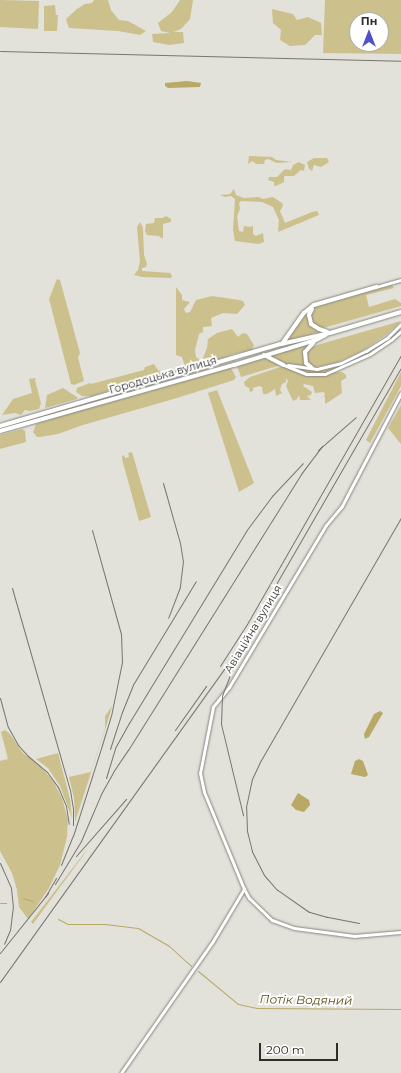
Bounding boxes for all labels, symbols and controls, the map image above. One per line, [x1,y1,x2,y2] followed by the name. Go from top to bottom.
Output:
[349,12,389,52] north arrow
[361,14,377,28] text: Пн
[108,353,218,397] street label: Городоцька вулиця
[221,583,285,675] street label: Авіаційна вулиця
[259,992,353,1008] water label: Потік Водяний
[261,1035,340,1061] scale bar
[266,1042,305,1057] text: 200 m

